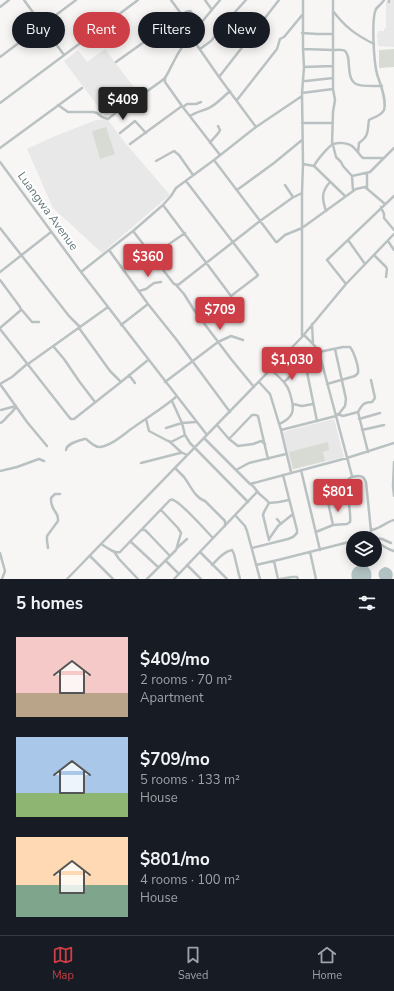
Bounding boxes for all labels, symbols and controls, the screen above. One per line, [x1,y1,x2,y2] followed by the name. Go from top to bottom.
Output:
[12,12,65,48] chip: Buy
[73,12,130,48] chip: Rent
[138,12,205,48] chip: Filters
[213,12,270,48] chip: New
[99,87,147,121] pin: $409
[107,91,139,109] text: $409
[14,168,82,254] street label: Luangwa Avenue
[124,244,172,278] pin: $360
[132,248,164,266] text: $360
[196,297,244,331] pin: $709
[204,301,236,319] text: $709
[259,347,325,381] pin: $1,030
[271,351,313,369] text: $1,030
[314,479,362,513] pin: $801
[322,483,354,501] text: $801
[346,531,382,567] map controls
[346,531,382,567] button: layers
[16,592,83,615] text: 5 homes
[356,592,378,614] icon: filters
[140,648,210,671] text: $409/mo
[48,653,96,701] icon: home
[140,671,232,689] text: 2 rooms · 70 m²
[140,689,203,707] text: Apartment
[140,748,210,771] text: $709/mo
[48,753,96,801] icon: home
[140,771,240,789] text: 5 rooms · 133 m²
[140,789,178,807] text: House
[140,848,210,871] text: $801/mo
[48,853,96,901] icon: home
[140,871,240,889] text: 4 rooms · 100 m²
[140,889,178,907] text: House
[52,944,74,983] tab: Map
[178,944,208,983] tab: Saved
[312,944,342,983] tab: Home

